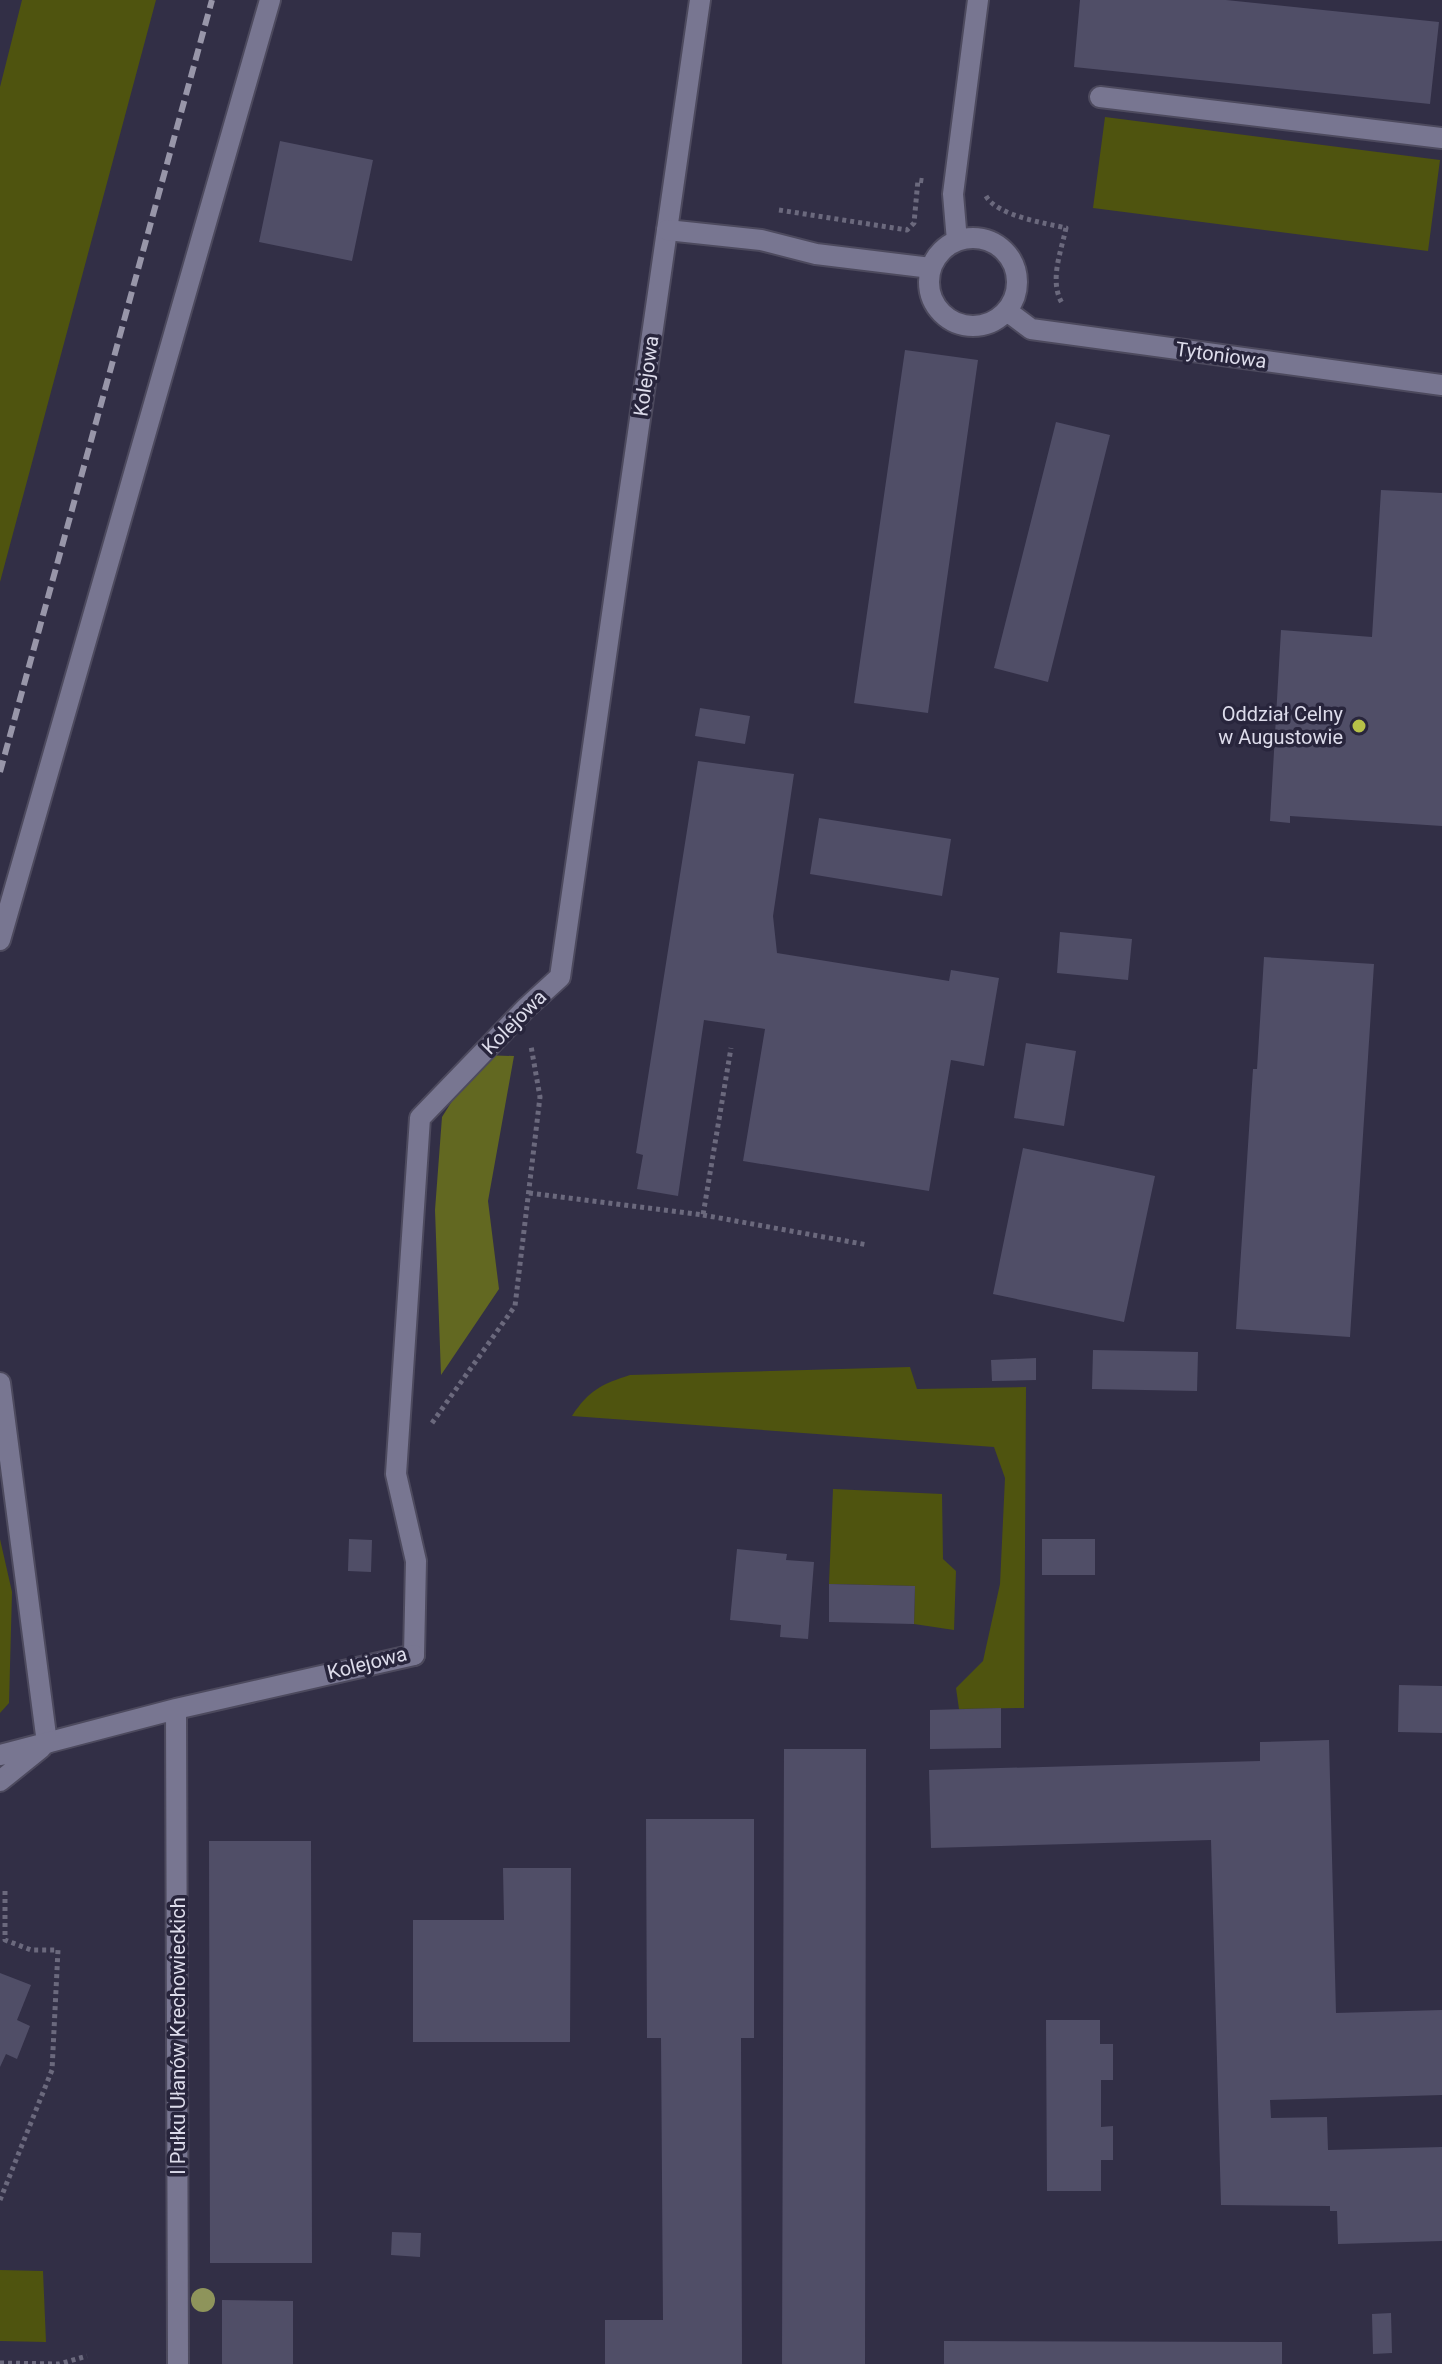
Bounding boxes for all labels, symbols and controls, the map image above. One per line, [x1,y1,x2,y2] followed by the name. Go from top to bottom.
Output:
[628,334,664,418] street label: Kolejowa
[1174,337,1268,373] street label: Tytoniowa
[1218,702,1344,749] place label: Oddział Celny w Augustowie
[1350,717,1368,735] marker: Oddział Celny w Augustowie
[477,985,551,1059] street label: Kolejowa
[325,1642,409,1684] street label: Kolejowa
[166,1897,190,2175] street label: I Pułku Ułanów Krechowieckich

